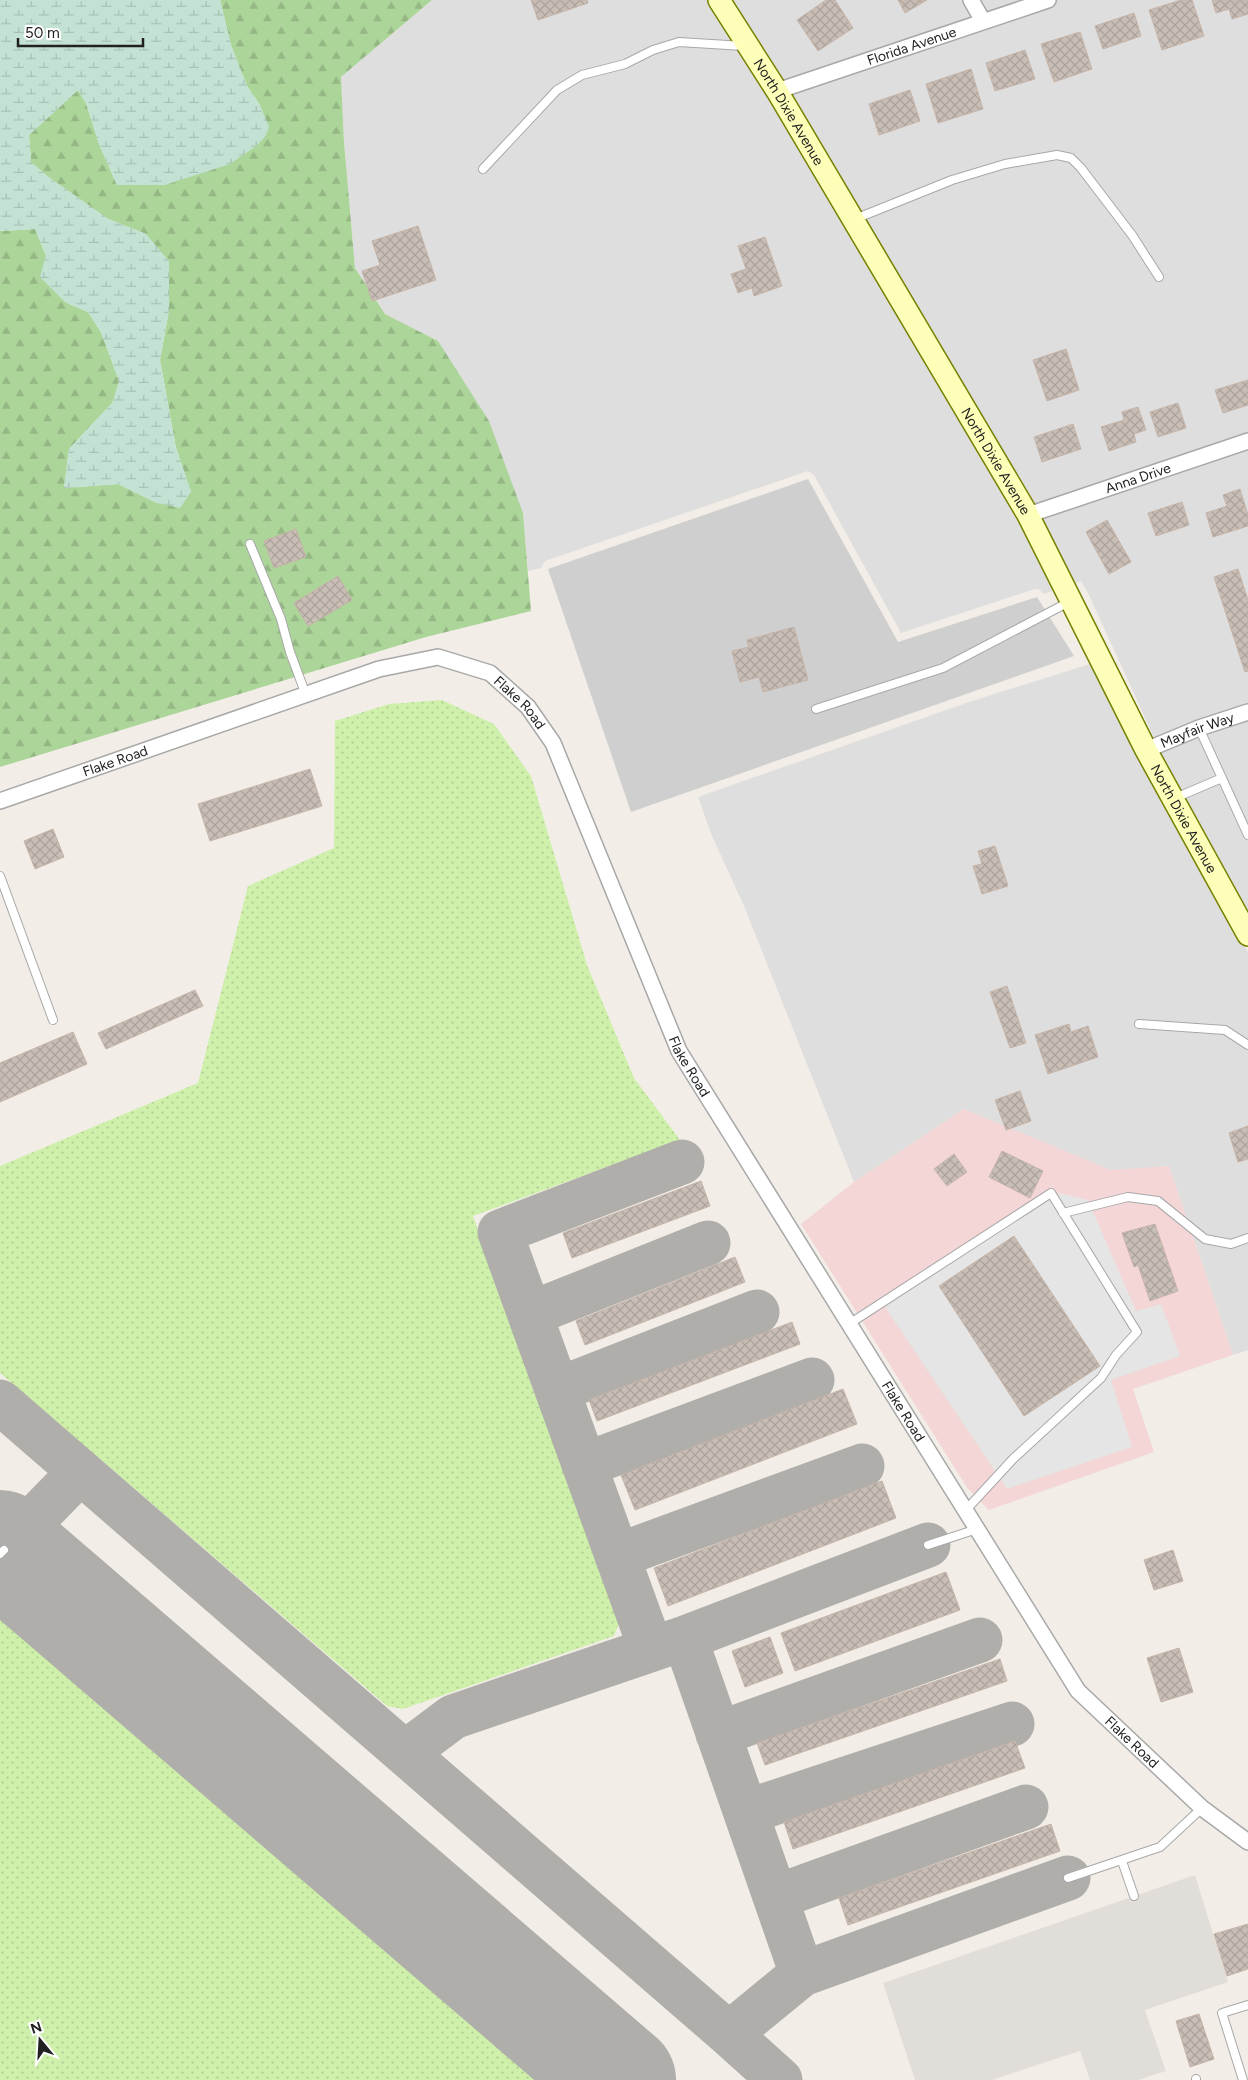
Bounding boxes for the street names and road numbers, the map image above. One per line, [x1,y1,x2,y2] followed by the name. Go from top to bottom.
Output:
[865,23,959,69] street label: Florida Avenue
[750,56,827,169] street label: North Dixie Avenue
[957,405,1034,518] street label: North Dixie Avenue
[1103,459,1173,497] street label: Anna Drive
[490,672,549,733] street label: Flake Road
[1158,709,1237,752] street label: Mayfair Way
[81,742,150,781] street label: Flake Road
[1147,762,1220,877] street label: North Dixie Avenue
[665,1034,714,1100] street label: Flake Road
[878,1378,928,1445] street label: Flake Road
[1101,1713,1162,1772] street label: Flake Road

